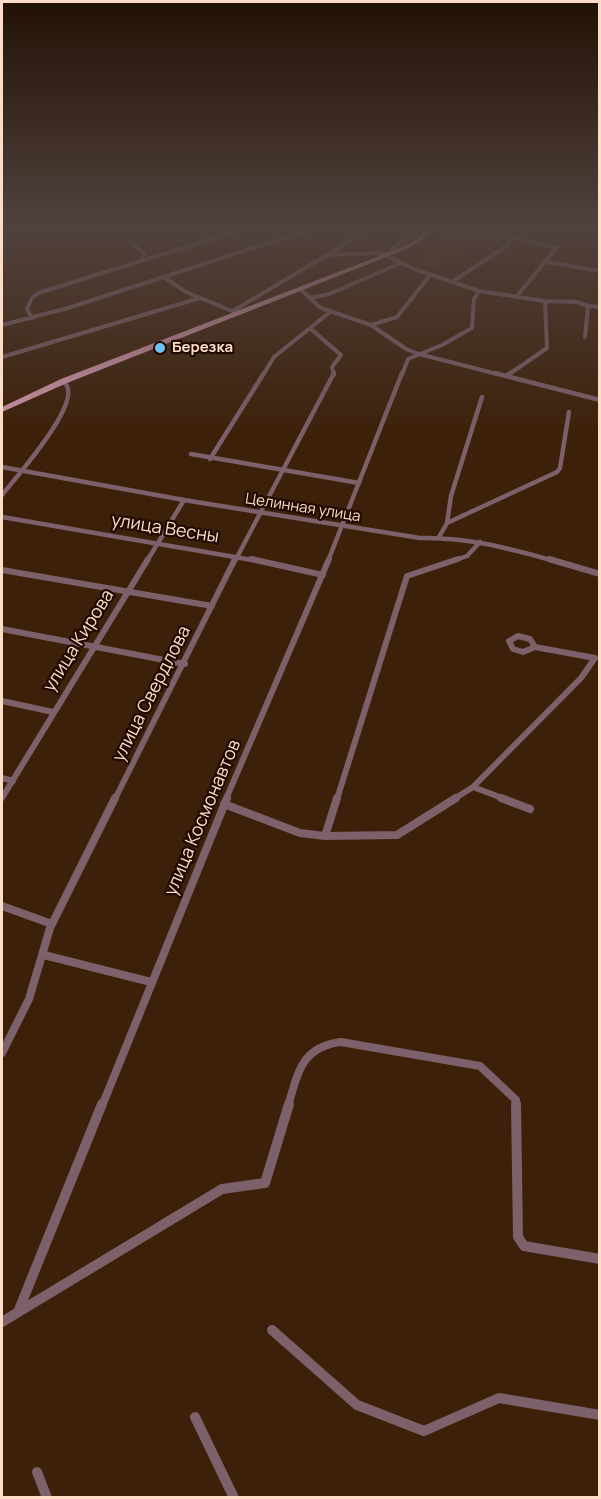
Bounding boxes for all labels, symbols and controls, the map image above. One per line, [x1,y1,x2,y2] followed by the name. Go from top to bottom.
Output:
[172,339,233,357] place label: Березка
[153,341,167,355] marker: Березка
[244,490,362,526] street label: Целинная улица
[110,510,220,548] street label: улица Весны
[39,586,119,696] street label: улица Кирова
[108,622,196,766] street label: улица Свердлова
[160,737,246,899] street label: улица Космонавтов

